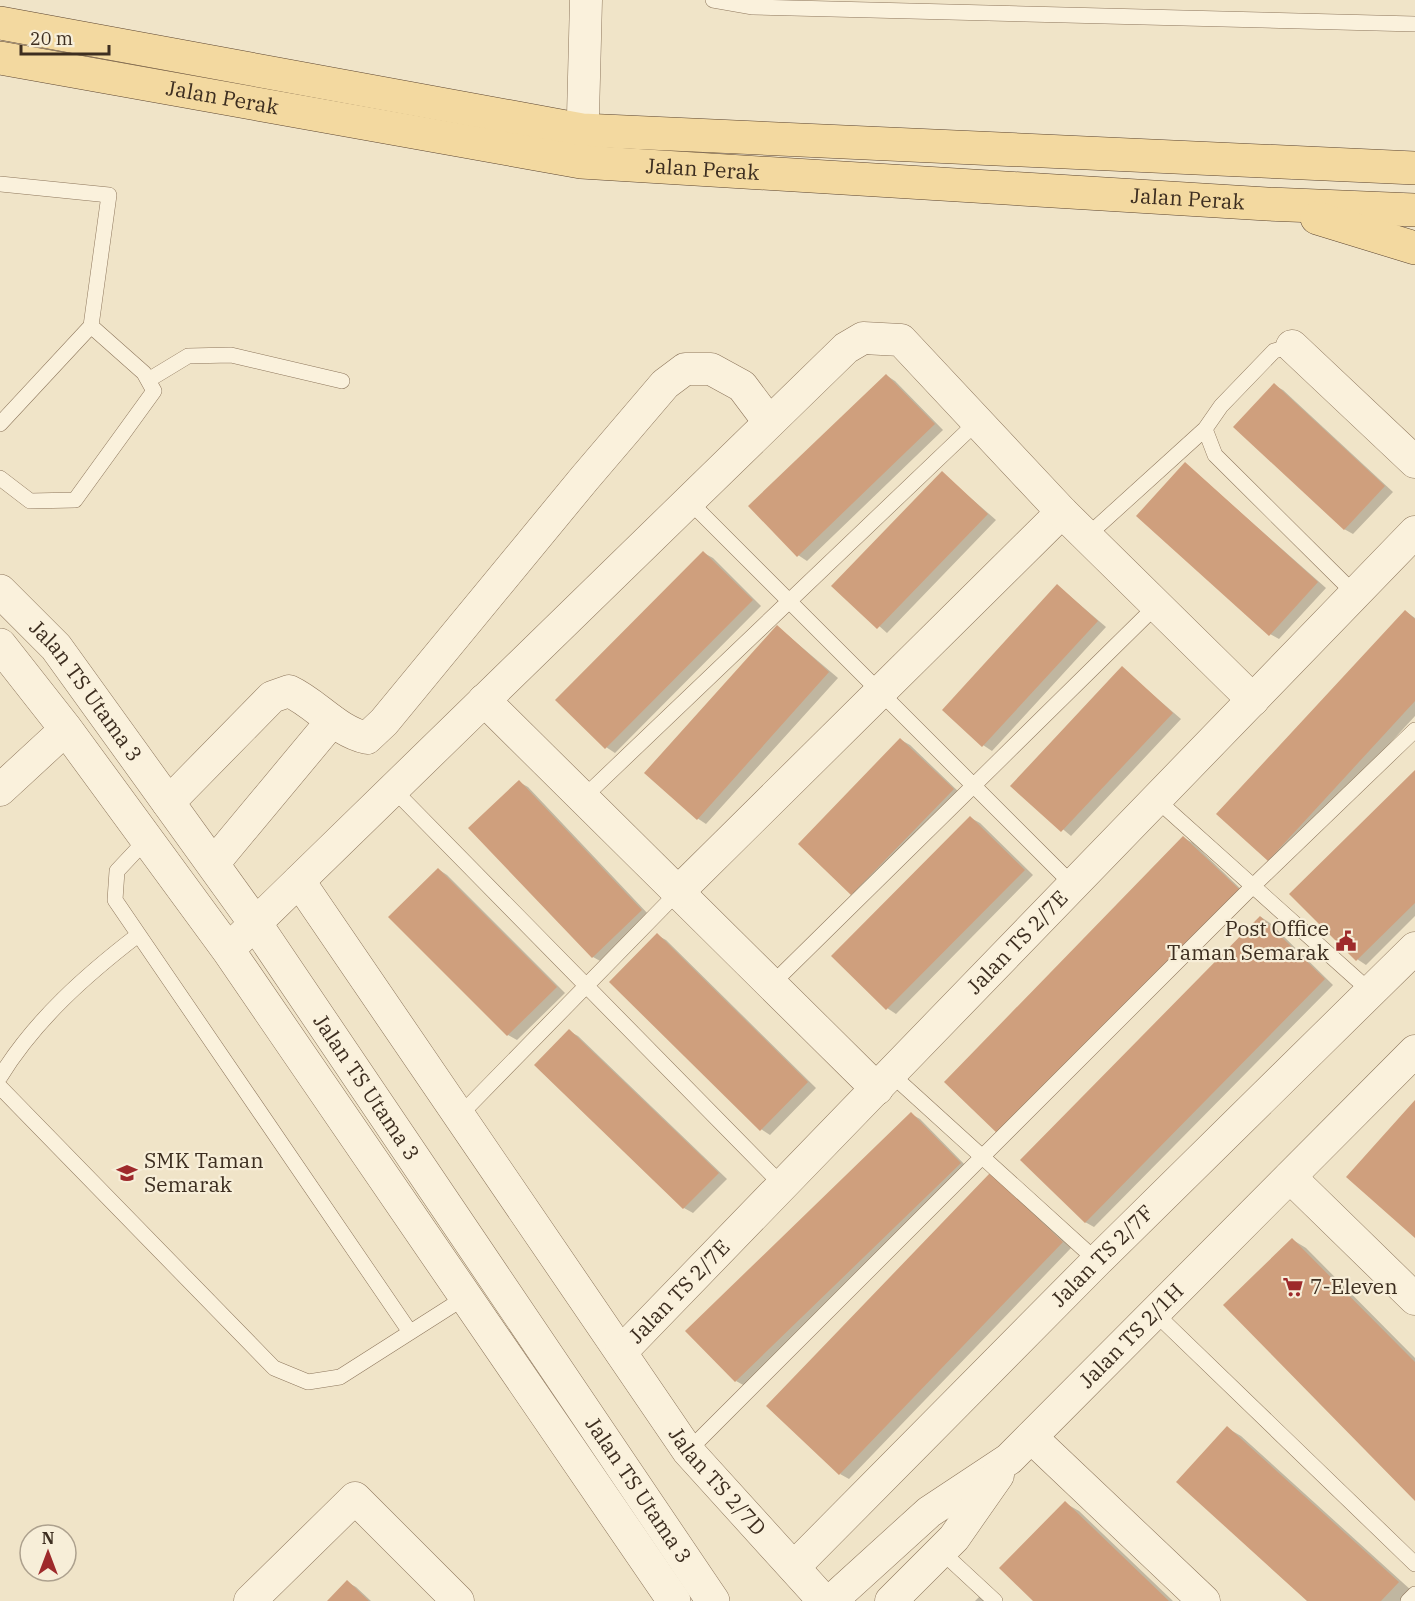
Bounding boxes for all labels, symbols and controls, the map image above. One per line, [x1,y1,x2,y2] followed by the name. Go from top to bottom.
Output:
[21,18,110,56] scale bar
[30,27,73,50] text: 20 m
[164,73,282,121] street label: Jalan Perak
[645,151,761,186] street label: Jalan Perak
[1130,181,1246,216] street label: Jalan Perak
[24,613,149,767] street label: Jalan TS Utama 3
[960,884,1074,1000] street label: Jalan TS 2/7E
[1167,914,1330,966] place label: Post Office Taman Semarak
[1334,929,1358,953] public building icon: Post Office Taman Semarak
[307,1008,426,1166] street label: Jalan TS Utama 3
[144,1146,264,1198] place label: SMK Taman Semarak
[115,1161,139,1185] school or university icon: SMK Taman Semarak
[1044,1198,1159,1312] street label: Jalan TS 2/7F
[622,1233,735,1349] street label: Jalan TS 2/7E
[1310,1272,1398,1300] place label: 7-Eleven
[1281,1275,1305,1299] supermarket icon: 7-Eleven
[1072,1277,1189,1394] street label: Jalan TS 2/1H
[580,1411,699,1568] street label: Jalan TS Utama 3
[663,1421,773,1541] street label: Jalan TS 2/7D
[18,1523,78,1583] north arrow
[42,1528,54,1548] text: N

